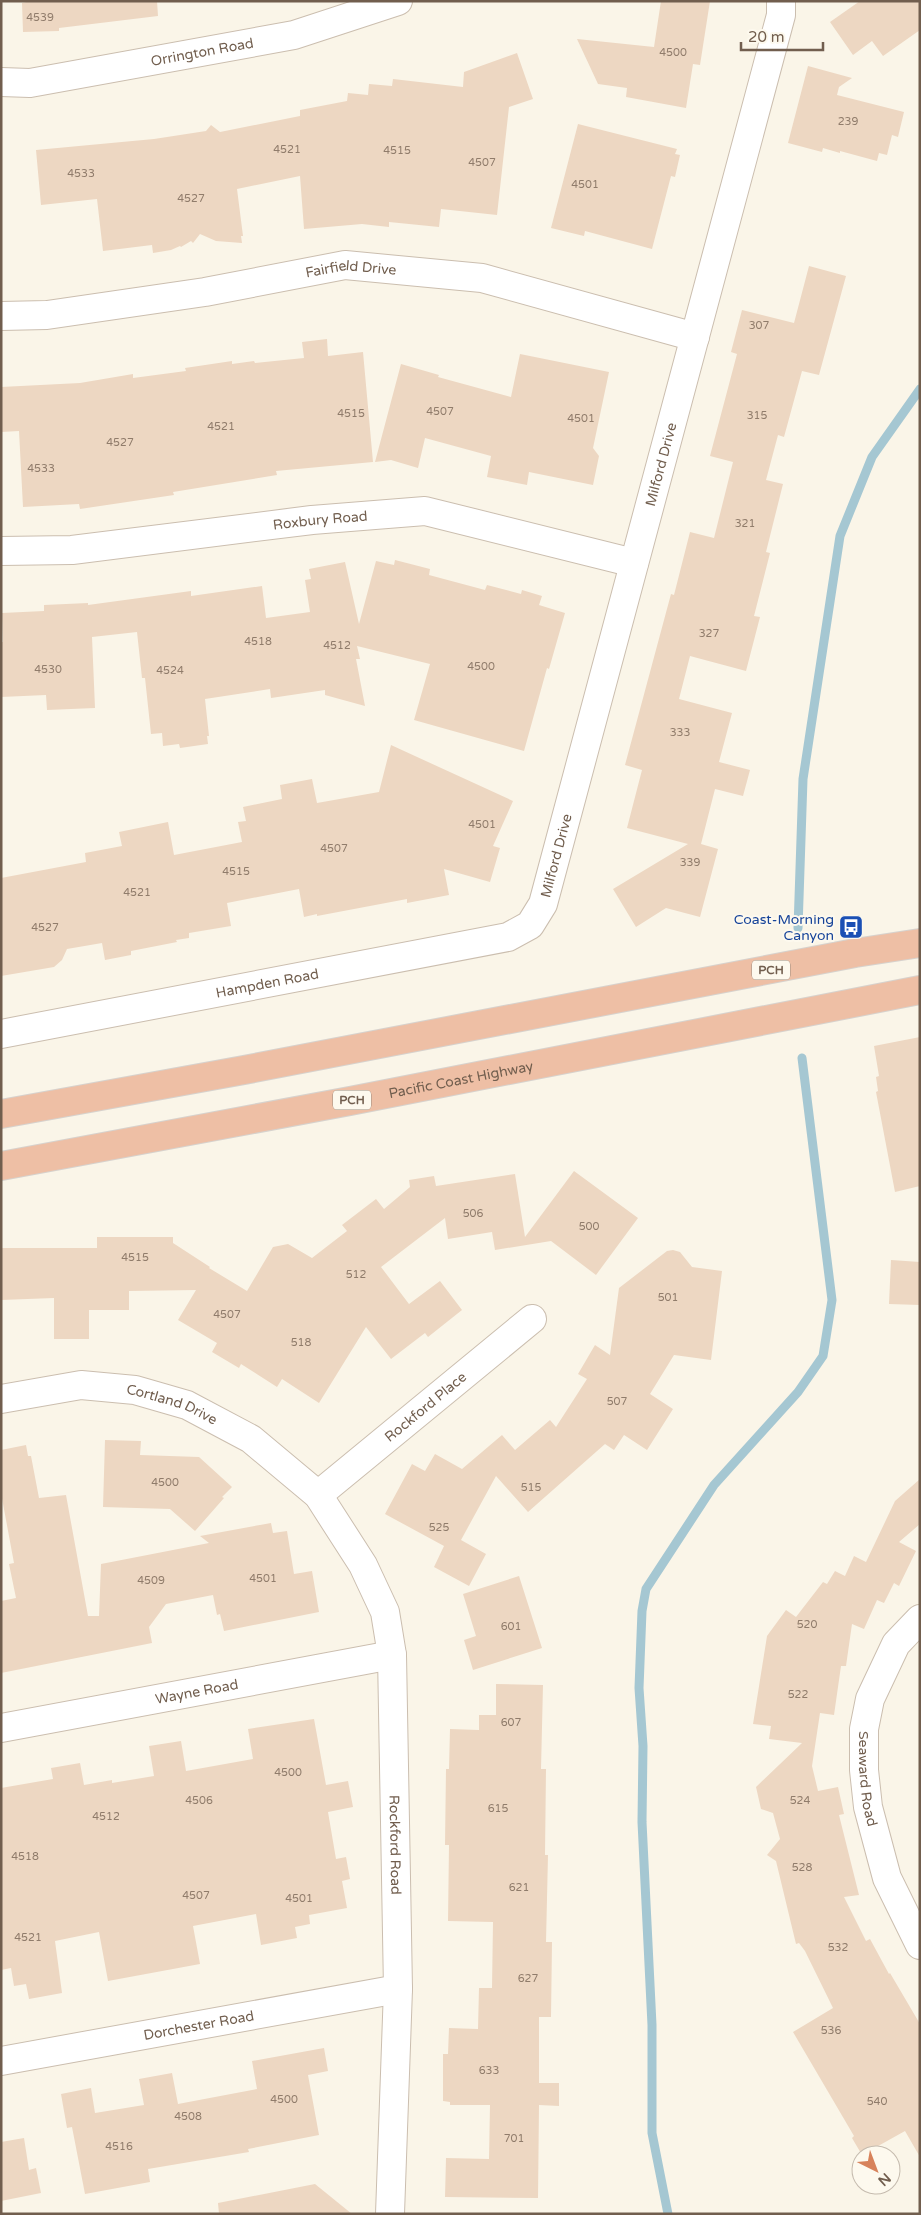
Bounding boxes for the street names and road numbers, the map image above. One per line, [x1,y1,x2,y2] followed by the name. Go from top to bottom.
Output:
[150,35,255,70] street label: Orrington Road
[304,257,397,281] street label: Fairfield Drive
[642,421,681,508] street label: Milford Drive
[272,508,368,534] street label: Roxbury Road
[537,812,576,900] street label: Milford Drive
[752,960,790,980] road number: PCH
[214,965,320,1002] street label: Hampden Road
[387,1057,535,1102] street label: Pacific Coast Highway
[333,1090,371,1110] road number: PCH
[381,1368,470,1446] street label: Rockford Place
[126,1381,220,1429] street label: Cortland Drive
[154,1676,240,1708] street label: Wayne Road
[855,1731,881,1828] street label: Seaward Road
[386,1795,404,1895] street label: Rockford Road
[142,2007,255,2044] street label: Dorchester Road

